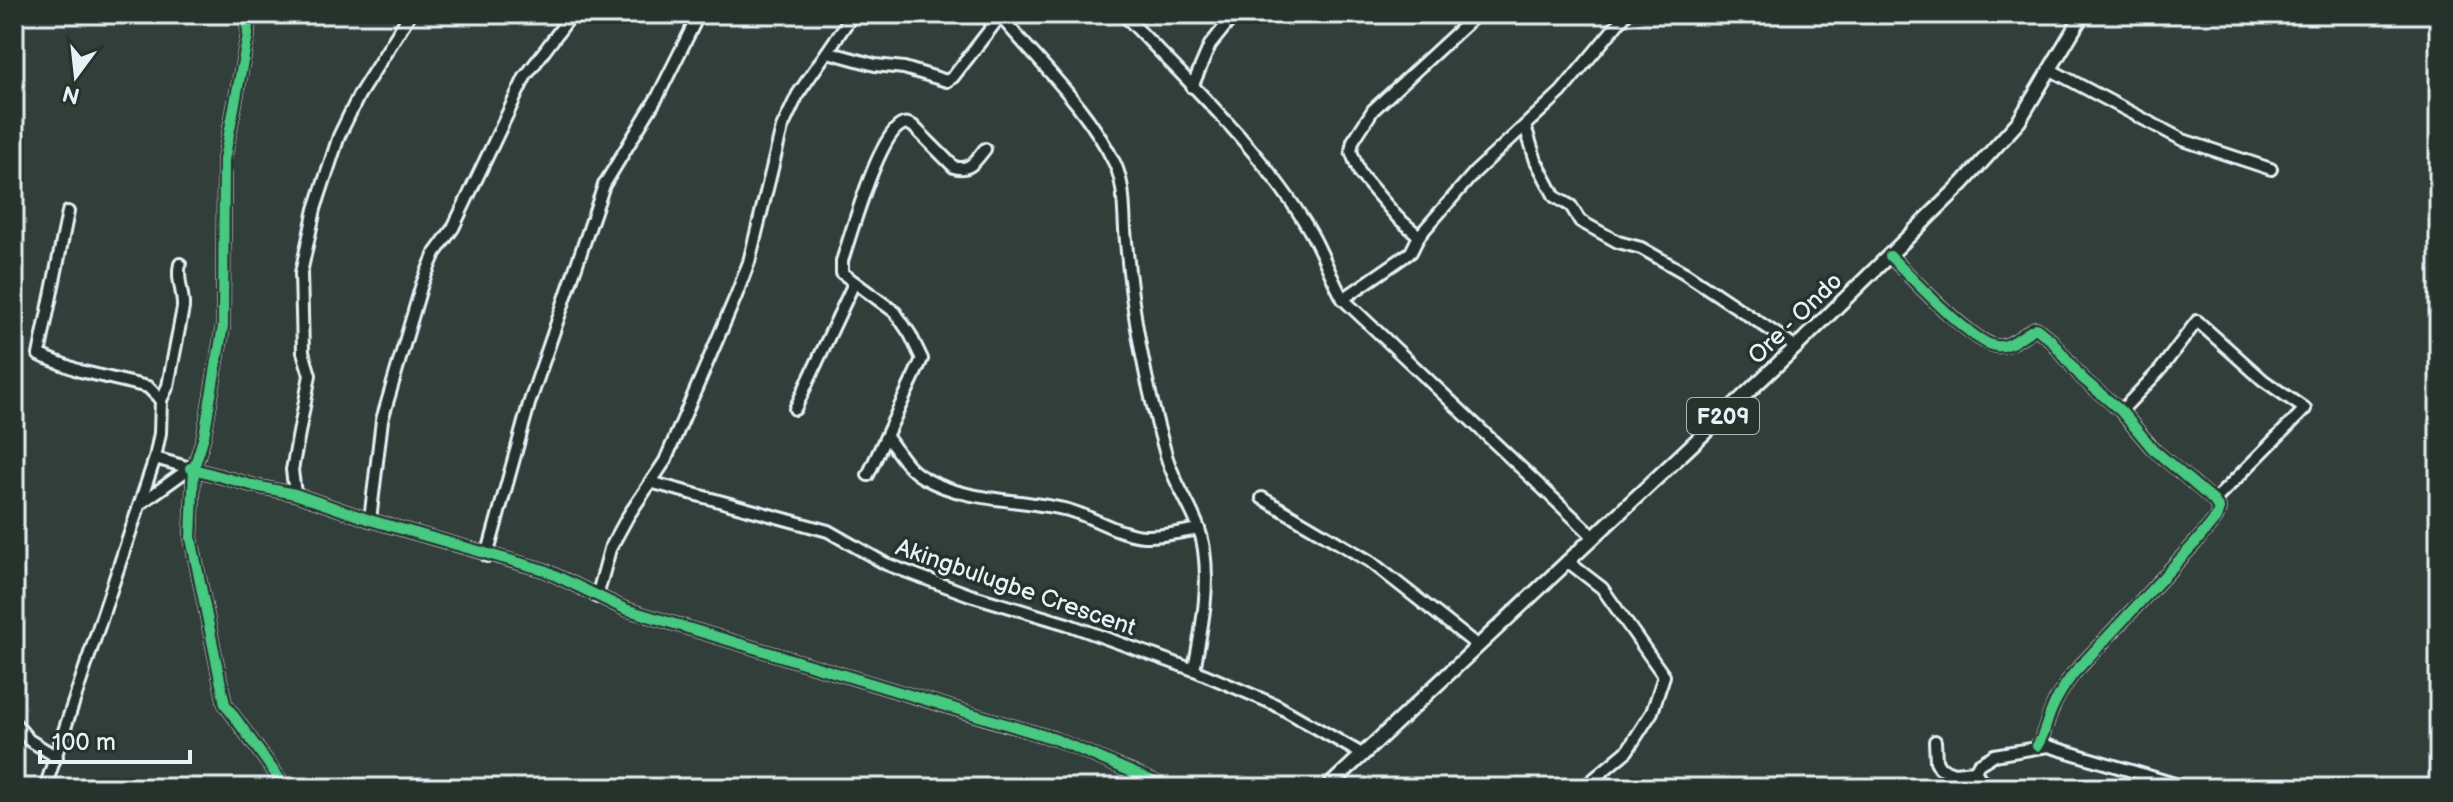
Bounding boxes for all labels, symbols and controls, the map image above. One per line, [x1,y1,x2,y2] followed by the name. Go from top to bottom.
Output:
[36,36,116,116] north arrow
[60,79,83,109] text: N
[1742,266,1848,370] street label: Ore - Ondo
[1687,398,1759,434] road number: F209
[892,533,1140,642] street label: Akingbulugbe Crescent
[40,714,190,764] scale bar
[52,728,116,757] text: 100 m

